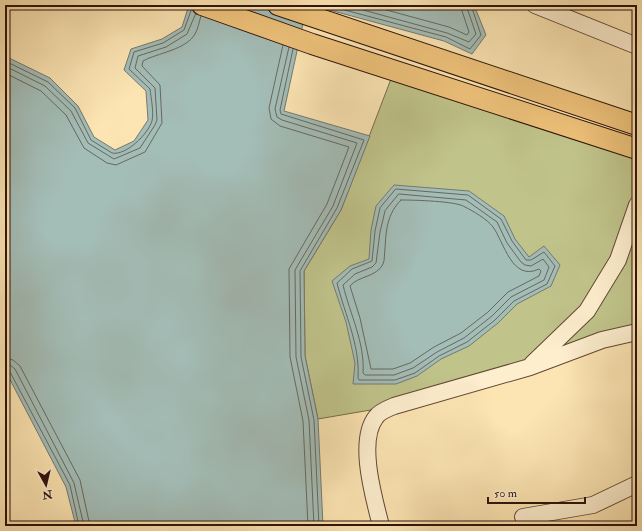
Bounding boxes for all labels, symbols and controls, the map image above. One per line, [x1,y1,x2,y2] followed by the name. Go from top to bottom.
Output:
[26,465,66,505] north arrow
[488,479,585,505] scale bar
[494,486,518,501] text: 50 m
[40,487,54,502] text: N

